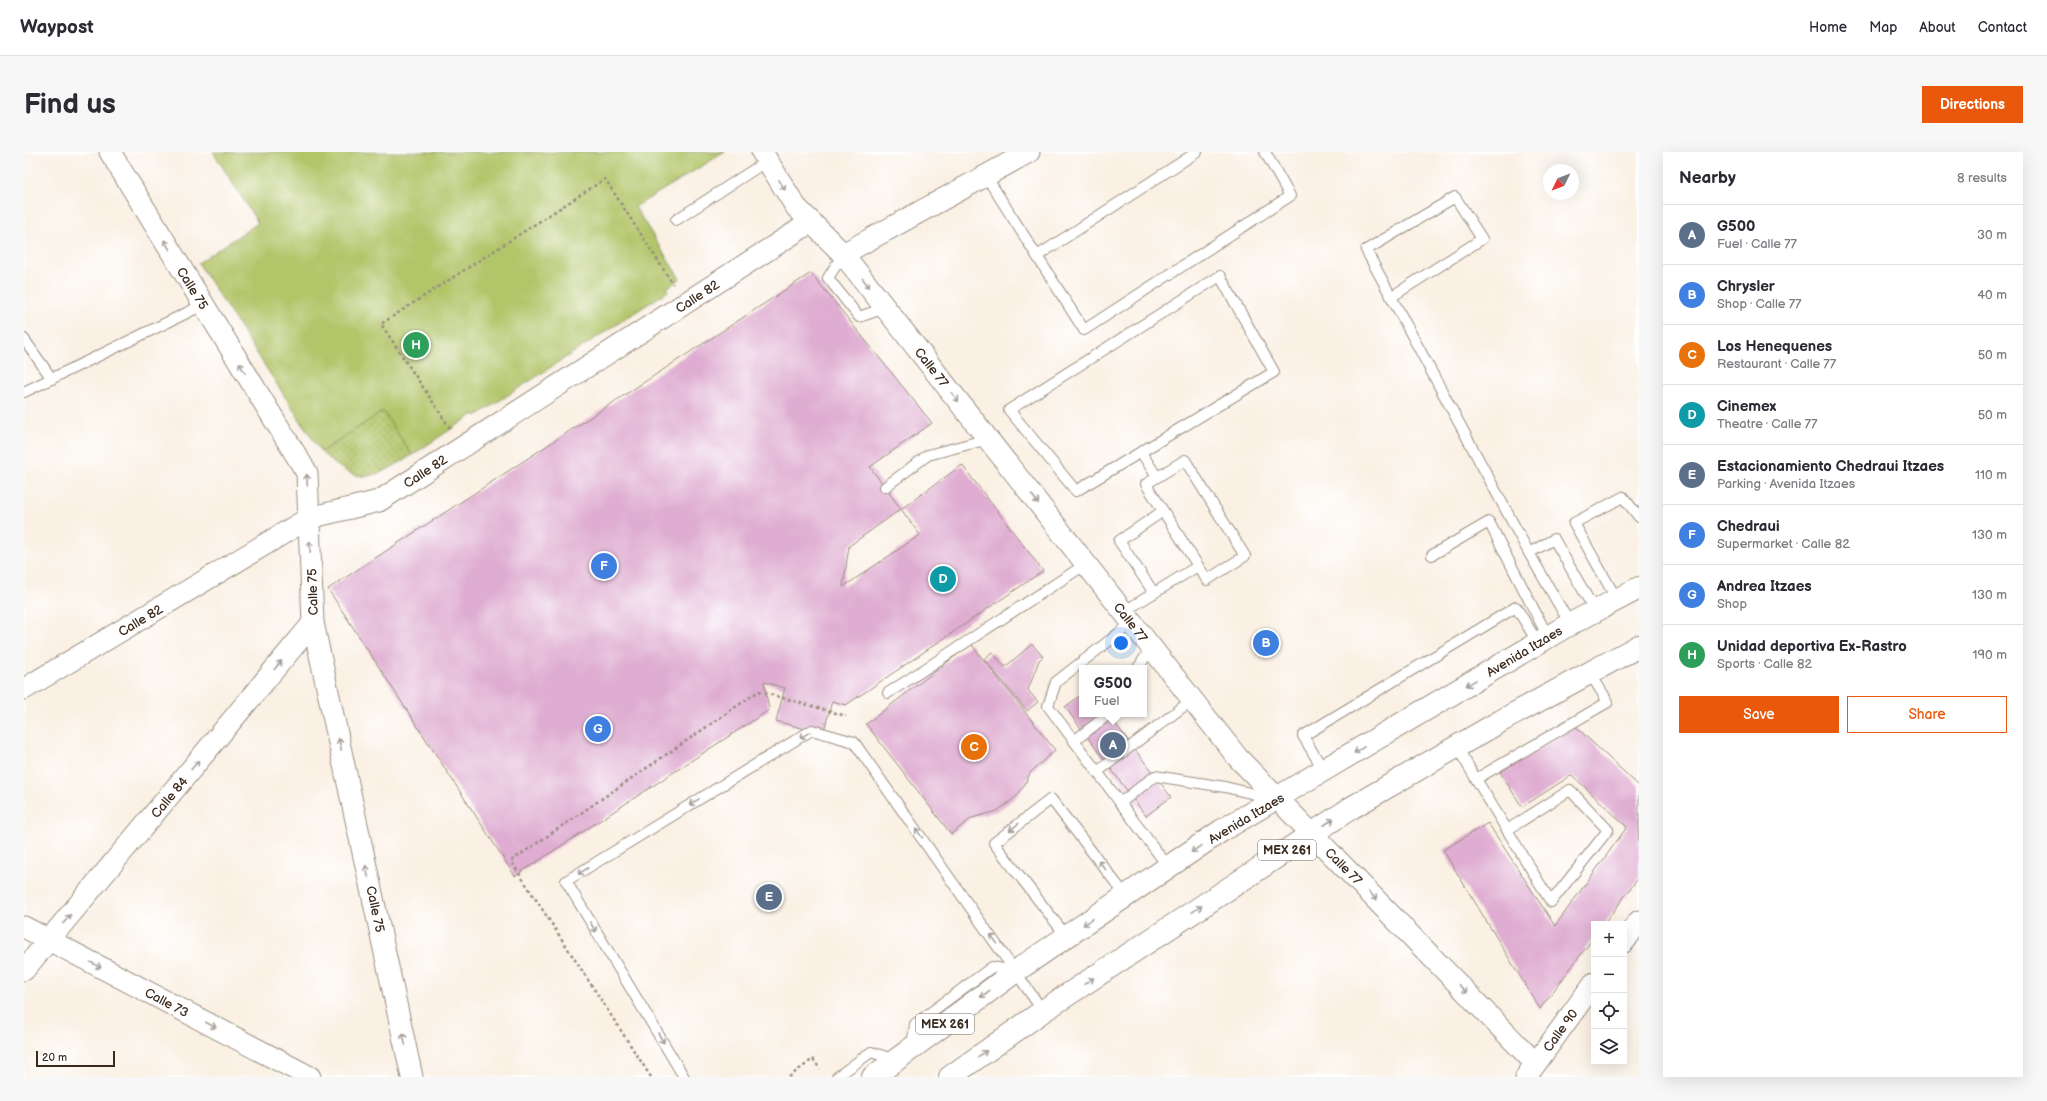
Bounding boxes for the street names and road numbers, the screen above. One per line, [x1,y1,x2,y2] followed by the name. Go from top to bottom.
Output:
[173,264,211,313] street label: Calle 75
[673,277,723,317] street label: Calle 82
[911,345,952,391] street label: Calle 77
[401,452,451,492] street label: Calle 82
[304,568,322,616] street label: Calle 75
[1110,600,1151,646] street label: Calle 77
[115,601,166,640] street label: Calle 82
[1484,623,1566,681] street label: Avenida Itzaes
[148,774,192,822] street label: Calle 84
[1206,790,1288,848] street label: Avenida Itzaes
[1258,840,1316,860] road number: MEX 261
[1321,845,1366,889] street label: Calle 77
[362,885,388,934] street label: Calle 75
[142,985,191,1021] street label: Calle 73
[1540,1006,1582,1055] street label: Calle 90
[916,1014,974,1034] road number: MEX 261

